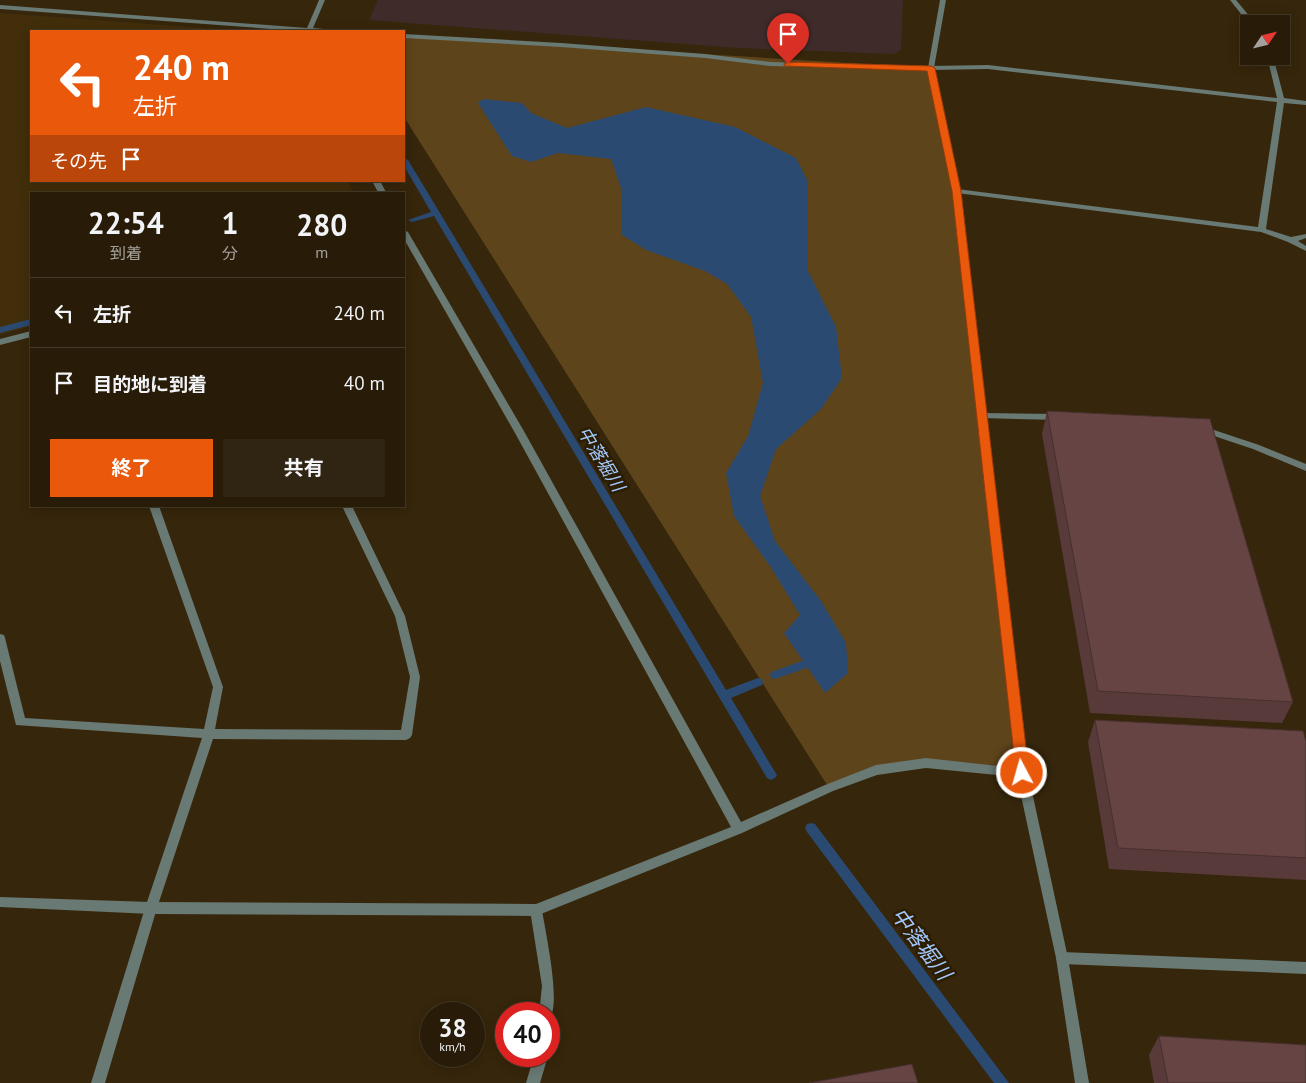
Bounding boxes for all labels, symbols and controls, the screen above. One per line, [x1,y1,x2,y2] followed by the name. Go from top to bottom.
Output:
[767,13,809,64] pin
[1240,15,1290,65] north arrow
[1240,15,1290,65] map controls
[774,20,802,48] icon: arrive
[133,44,230,90] text: 240 m
[50,50,115,115] icon: left
[133,92,177,120] text: 左折
[117,145,145,173] icon: arrive
[50,149,107,173] text: その先
[88,203,164,242] text: 22:54
[222,203,239,242] text: 1
[296,205,347,244] text: 280
[315,242,328,262] text: m
[110,243,142,263] text: 到着
[222,243,238,263] text: 分
[50,299,78,327] icon: left
[333,301,385,325] text: 240 m
[93,302,131,326] text: 左折
[50,369,78,397] icon: arrive
[344,371,385,395] text: 40 m
[93,372,207,396] text: 目的地に到着
[573,422,631,497] water label: 中落堀川
[50,439,213,497] button: 終了
[223,439,385,497] button: 共有
[995,746,1047,798] position arrow
[885,902,959,987] water label: 中落堀川
[495,1002,560,1067] speed limit sign: 40
[438,1012,467,1044] text: 38
[439,1039,466,1054] text: km/h

